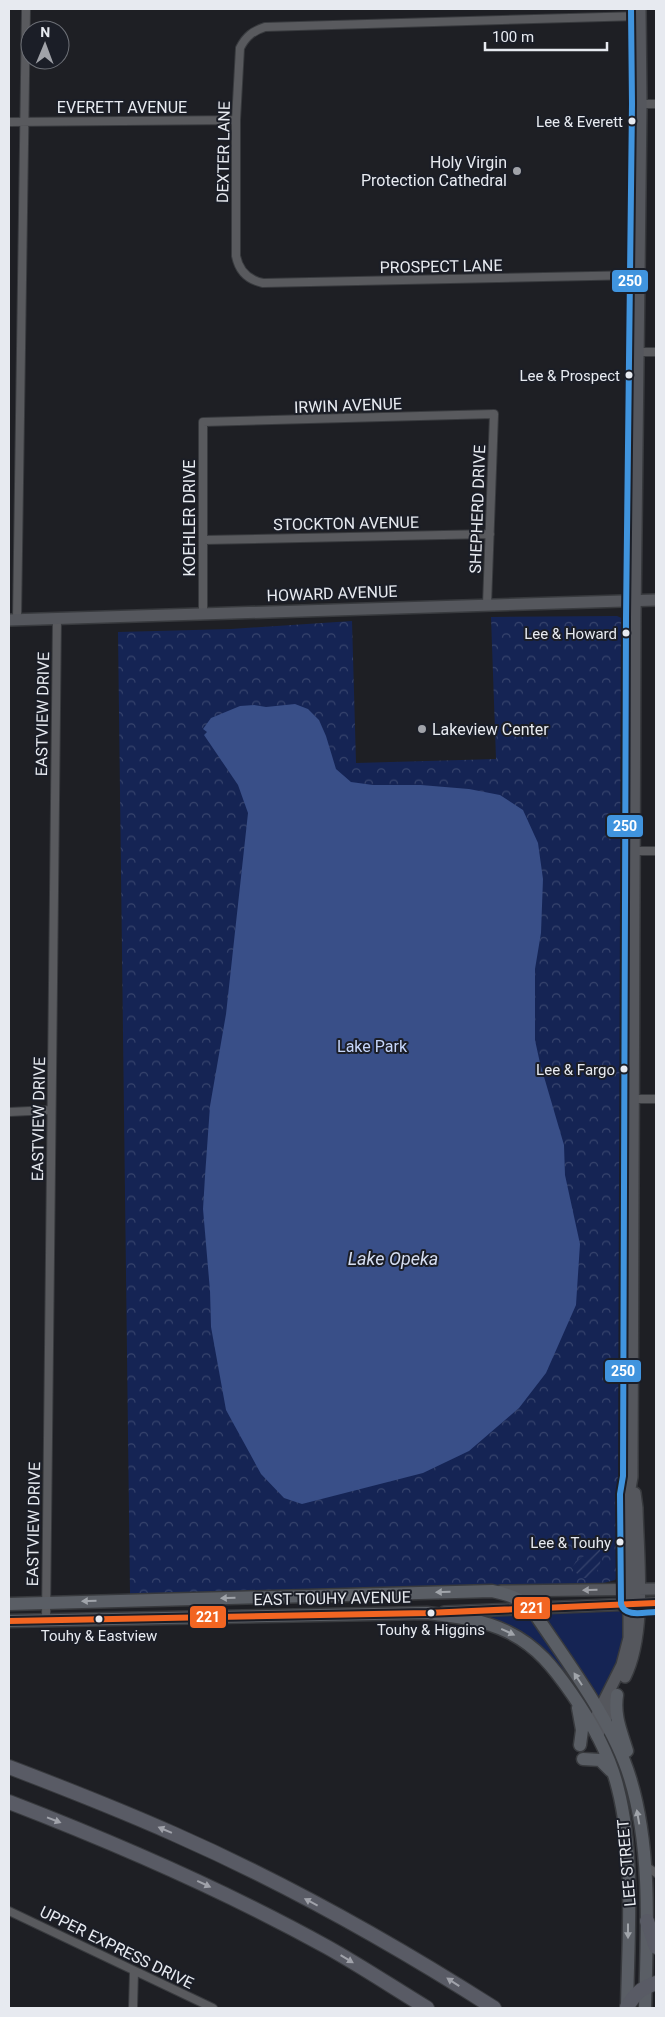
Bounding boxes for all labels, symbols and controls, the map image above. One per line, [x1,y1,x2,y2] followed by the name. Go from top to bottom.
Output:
[20,20,70,70] north arrow
[485,20,608,52] scale bar
[40,24,50,40] text: N
[492,28,534,46] text: 100 m
[57,98,187,117] street label: EVERETT AVENUE
[213,101,234,203] street label: DEXTER LANE
[536,113,623,131] place label: Lee & Everett
[627,116,637,126] marker: Lee & Everett
[361,153,507,190] place label: Holy Virgin Protection Cathedral
[511,165,523,177] marker: Holy Virgin Protection Cathedral
[379,256,503,277] street label: PROSPECT LANE
[611,269,649,293] line badge: 250
[618,273,642,289] text: 250
[519,367,620,385] place label: Lee & Prospect
[624,370,634,380] marker: Lee & Prospect
[294,394,402,417] street label: IRWIN AVENUE
[466,444,489,574] street label: SHEPHERD DRIVE
[180,460,199,576] street label: KOEHLER DRIVE
[273,513,419,534] street label: STOCKTON AVENUE
[266,582,398,605] street label: HOWARD AVENUE
[524,625,617,643] place label: Lee & Howard
[621,628,631,638] marker: Lee & Howard
[32,652,53,776] street label: EASTVIEW DRIVE
[432,720,549,739] place label: Lakeview Center
[416,723,428,735] marker: Lakeview Center
[606,814,644,838] line badge: 250
[613,818,637,834] text: 250
[337,1037,408,1056] park label: Lake Park
[28,1057,49,1181] street label: EASTVIEW DRIVE
[536,1061,615,1079] place label: Lee & Fargo
[619,1064,629,1074] marker: Lee & Fargo
[348,1248,438,1269] water label: Lake Opeka
[604,1359,642,1383] line badge: 250
[611,1363,635,1379] text: 250
[23,1462,44,1586] street label: EASTVIEW DRIVE
[530,1534,611,1552] place label: Lee & Touhy
[615,1537,625,1547] marker: Lee & Touhy
[582,1586,598,1594] one-way arrow
[253,1588,411,1609] street label: EAST TOUHY AVENUE
[435,1589,451,1597] one-way arrow
[220,1594,236,1602] one-way arrow
[513,1596,551,1620] line badge: 221
[80,1598,96,1606] one-way arrow
[520,1600,544,1616] text: 221
[189,1605,227,1629] line badge: 221
[426,1608,436,1618] marker: Touhy & Higgins
[196,1609,220,1625] text: 221
[94,1614,104,1624] marker: Touhy & Eastview
[377,1621,485,1639] place label: Touhy & Higgins
[41,1627,157,1645] place label: Touhy & Eastview
[501,1628,515,1636] one-way arrow
[573,1672,582,1686] one-way arrow
[634,1809,642,1825] one-way arrow
[47,1817,62,1824] one-way arrow
[613,1818,640,1907] street label: LEE STREET
[158,1826,173,1834] one-way arrow
[197,1880,211,1888] one-way arrow
[304,1898,319,1906] one-way arrow
[37,1902,197,1993] street label: UPPER EXPRESS DRIVE
[624,1924,632,1940] one-way arrow
[341,1955,354,1964] one-way arrow
[446,1977,459,1987] one-way arrow

